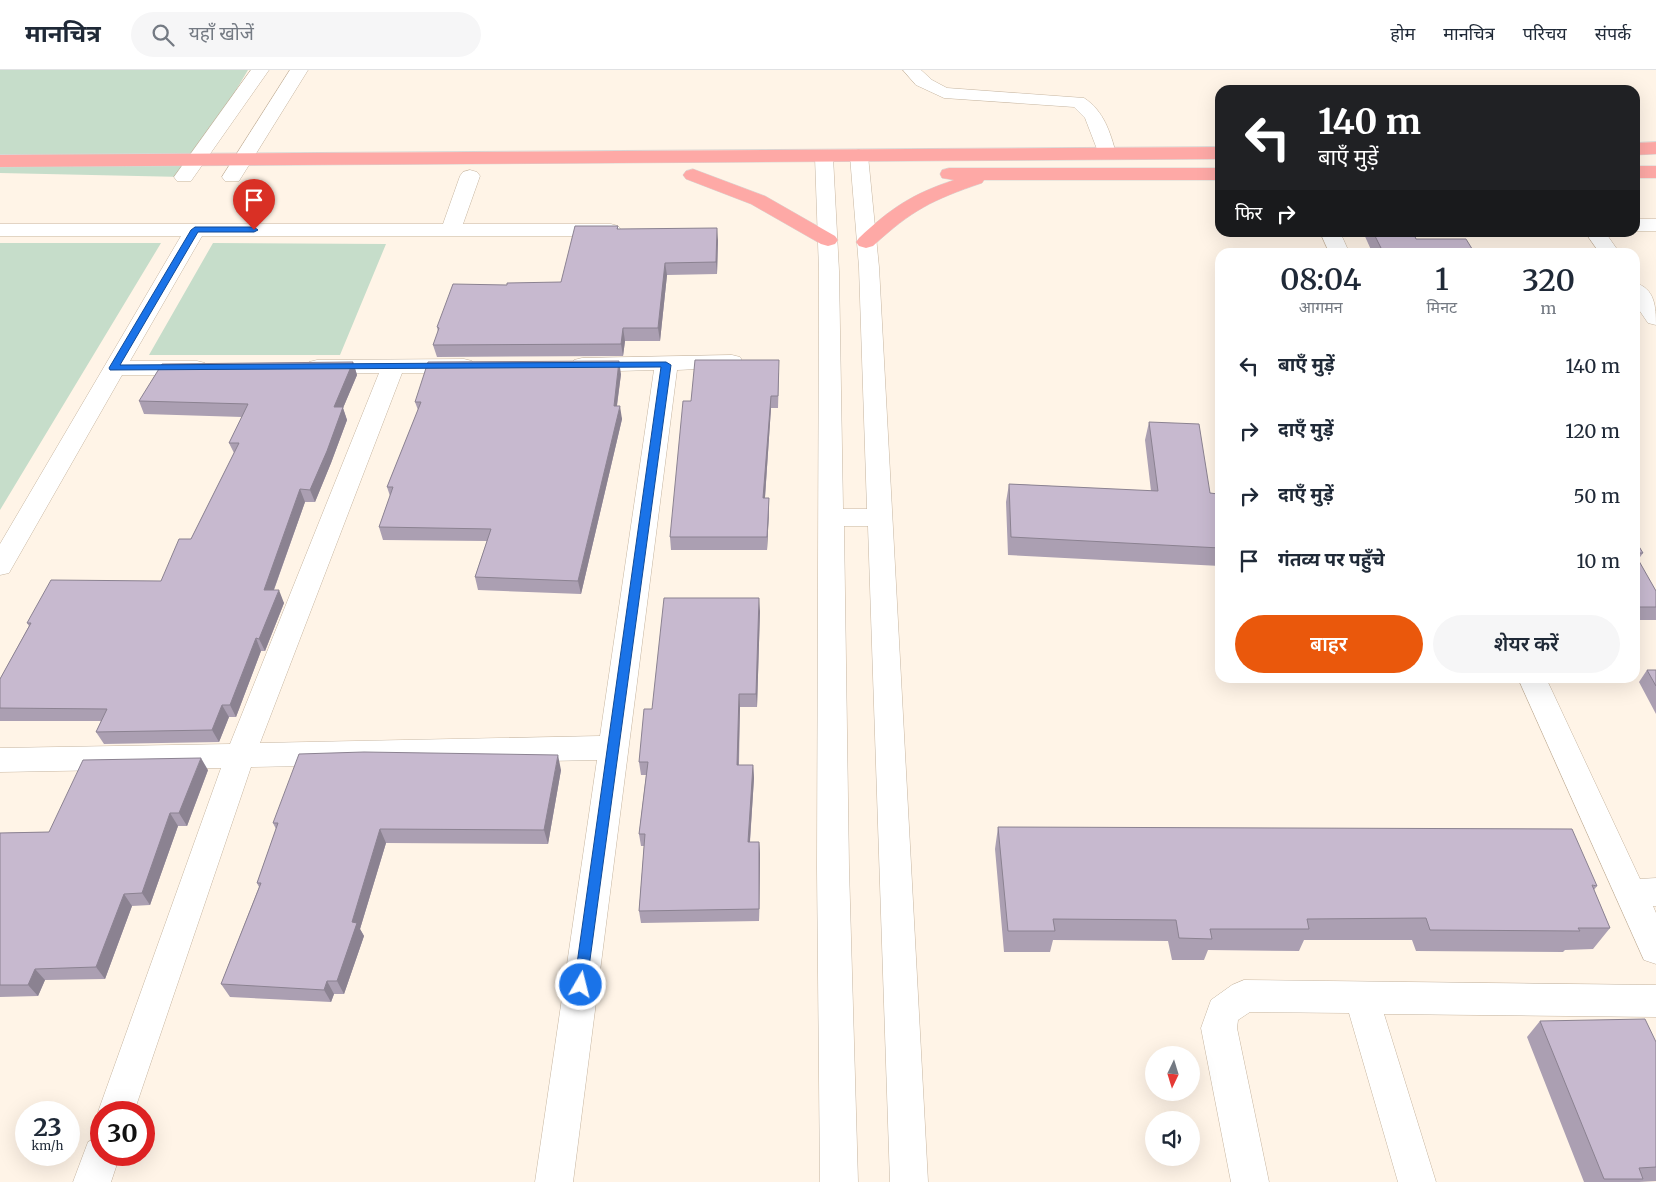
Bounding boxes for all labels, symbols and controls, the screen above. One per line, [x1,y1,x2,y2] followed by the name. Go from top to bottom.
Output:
[131,12,481,57] search box
[25,18,101,49] text: मानचित्र
[149,21,177,49] icon: search
[189,21,254,45] text: यहाँ खोजें
[1390,22,1415,45] text: होम
[1443,22,1495,45] text: मानचित्र
[1523,22,1567,45] text: परिचय
[1595,22,1631,45] text: संपर्क
[1318,100,1421,144] text: 140 m
[1235,105,1300,170] icon: left
[1318,143,1379,171] text: बाएँ मुड़ें
[233,179,275,230] pin
[240,186,268,214] icon: arrive
[1272,200,1300,228] icon: right
[1235,201,1262,225] text: फिर
[1280,260,1362,298] text: 08:04
[1435,260,1449,298] text: 1
[1522,261,1575,299] text: 320
[1299,297,1343,317] text: आगमन
[1426,297,1457,317] text: मिनट
[1541,298,1556,318] text: m
[1235,352,1263,380] icon: left
[1278,352,1335,376] text: बाएँ मुड़ें
[1565,354,1620,378] text: 140 m
[1235,417,1263,445] icon: right
[1278,417,1334,441] text: दाएँ मुड़ें
[1565,419,1620,443] text: 120 m
[1235,482,1263,510] icon: right
[1278,482,1334,506] text: दाएँ मुड़ें
[1574,484,1620,508] text: 50 m
[1235,547,1263,575] icon: arrive
[1278,547,1385,571] text: गंतव्य पर पहुँचे
[1577,549,1620,573] text: 10 m
[1235,615,1423,673] button: बाहर
[1433,615,1620,673] button: शेयर करें
[554,958,606,1010] position arrow
[1145,1046,1200,1101] north arrow
[1145,1046,1200,1166] map controls
[90,1101,155,1166] speed limit sign: 30
[33,1111,62,1143] text: 23
[1145,1111,1200,1166] button: sound
[32,1138,63,1153] text: km/h

